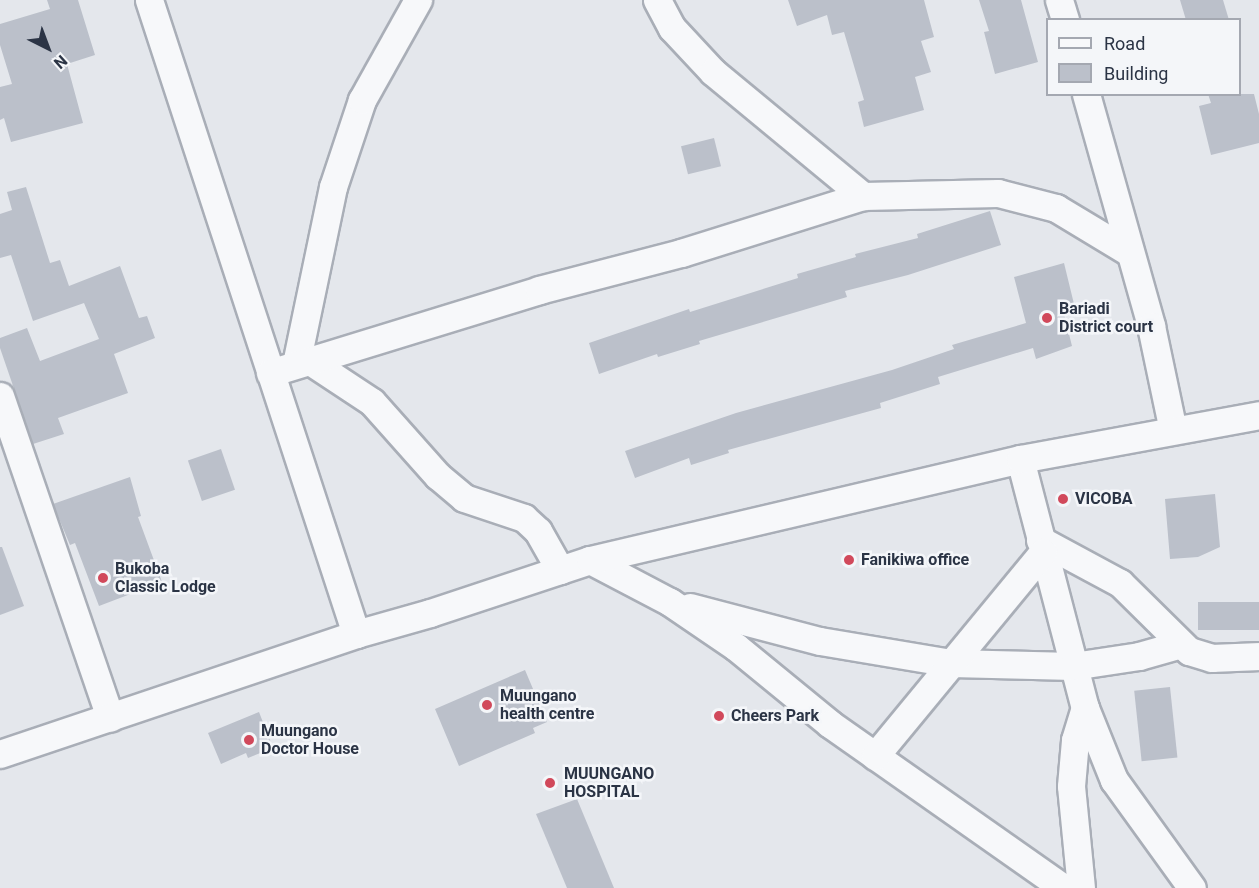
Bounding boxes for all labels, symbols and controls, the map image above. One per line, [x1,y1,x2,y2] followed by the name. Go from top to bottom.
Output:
[18,18,78,78] north arrow
[1046,18,1241,96] legend
[1104,33,1145,54] text: Road
[50,51,71,73] text: N
[1104,63,1168,84] text: Building
[1059,299,1153,337] place label: Bariadi District court
[1040,311,1054,325] marker: Bariadi District court
[1075,489,1133,509] place label: VICOBA
[1056,492,1070,506] marker: VICOBA
[861,550,969,570] place label: Fanikiwa office
[842,553,856,567] marker: Fanikiwa office
[115,559,216,597] place label: Bukoba Classic Lodge
[96,571,110,585] marker: Bukoba Classic Lodge
[500,686,594,724] place label: Muungano health centre
[478,696,496,714] marker: Muungano health centre
[731,706,819,726] place label: Cheers Park
[712,709,726,723] marker: Cheers Park
[261,721,359,759] place label: Muungano Doctor House
[242,733,256,747] marker: Muungano Doctor House
[564,764,654,802] place label: MUUNGANO HOSPITAL
[541,774,559,792] marker: MUUNGANO HOSPITAL

